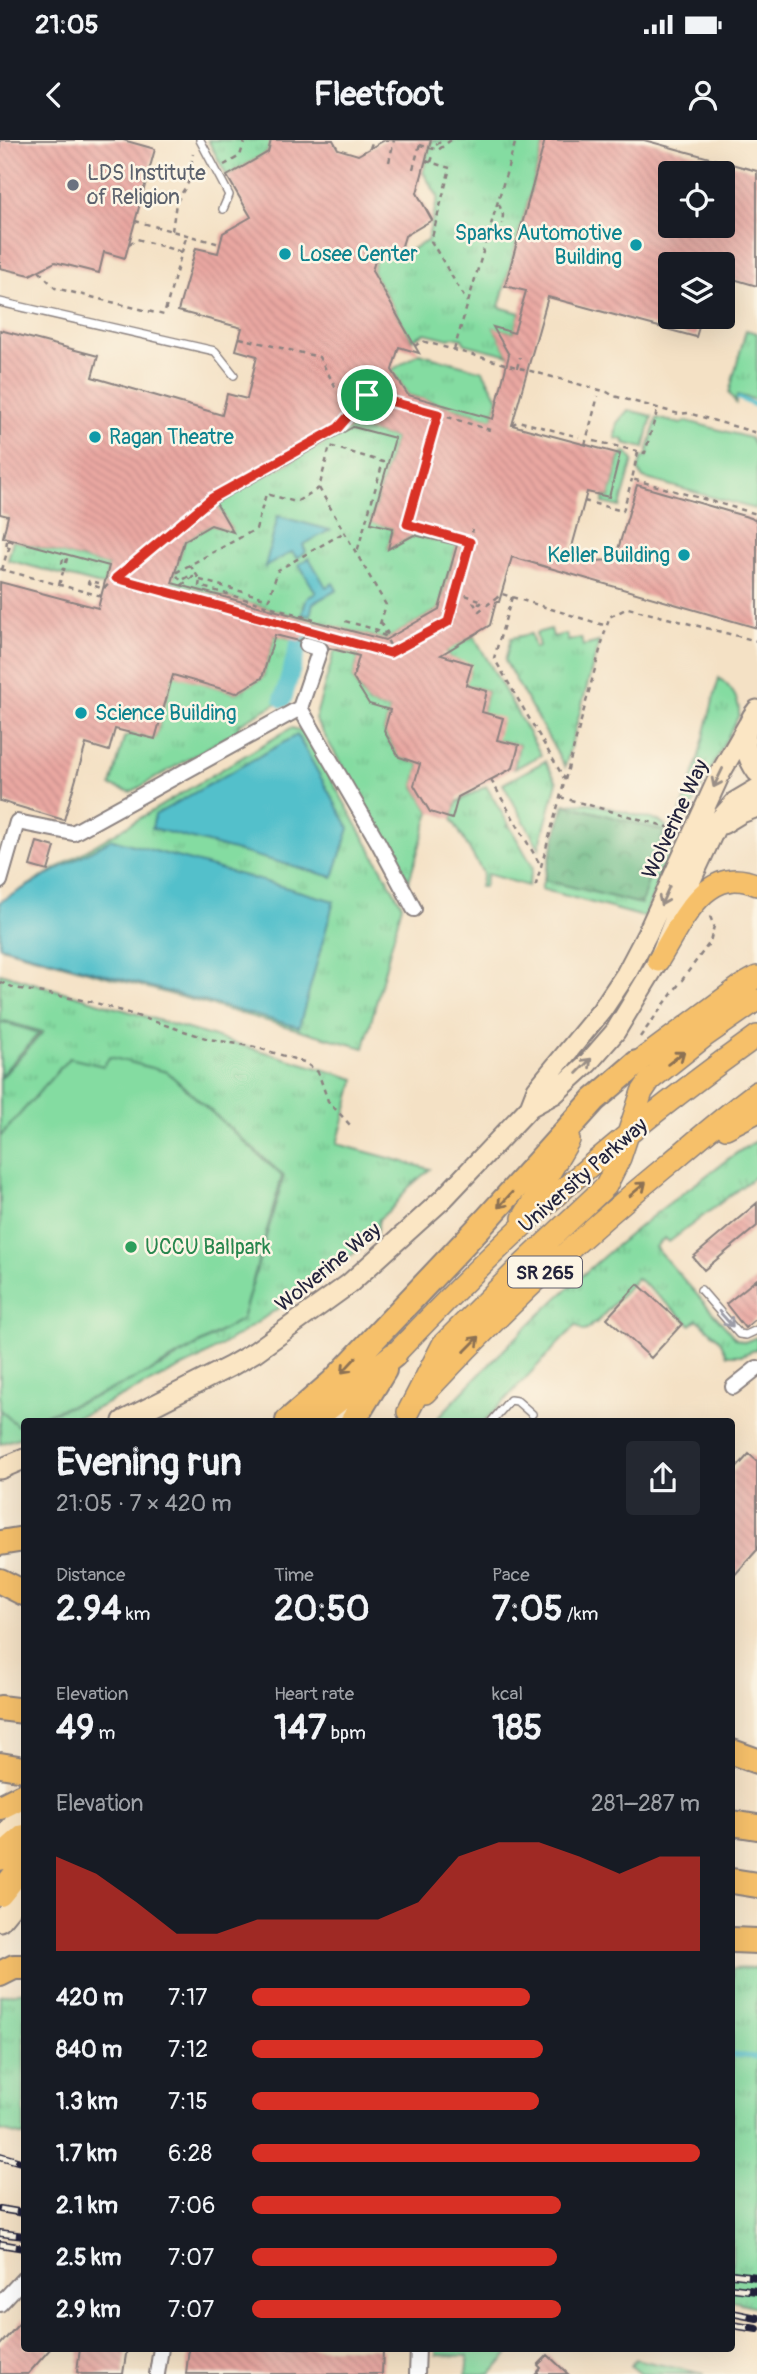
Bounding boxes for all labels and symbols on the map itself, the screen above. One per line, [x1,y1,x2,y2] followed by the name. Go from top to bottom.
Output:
[87,160,206,211] place label: LDS Institute of Religion
[65,177,81,193] marker: LDS Institute of Religion
[455,220,623,271] place label: Sparks Automotive Building
[628,237,644,253] marker: Sparks Automotive Building
[299,241,418,268] place label: Losee Center
[277,246,293,262] marker: Losee Center
[337,365,397,425] pin
[109,424,235,451] place label: Ragan Theatre
[87,429,103,445] marker: Ragan Theatre
[547,542,670,569] place label: Keller Building
[676,547,692,563] marker: Keller Building
[95,700,237,727] place label: Science Building
[73,705,89,721] marker: Science Building
[636,755,715,883] street label: Wolverine Way
[711,767,724,788] one-way arrow
[658,885,671,906] one-way arrow
[667,1051,685,1066] one-way arrow
[576,1057,593,1074] one-way arrow
[513,1112,653,1239] street label: University Parkway
[629,1181,647,1197] one-way arrow
[497,1191,513,1209] one-way arrow
[270,1216,387,1318] street label: Wolverine Way
[145,1234,271,1261] place label: UCCU Ballpark
[123,1239,139,1255] marker: UCCU Ballpark
[508,1256,582,1288] road number: SR 265
[718,1310,735,1327] one-way arrow
[463,1336,480,1353] one-way arrow
[340,1356,357,1373] one-way arrow

